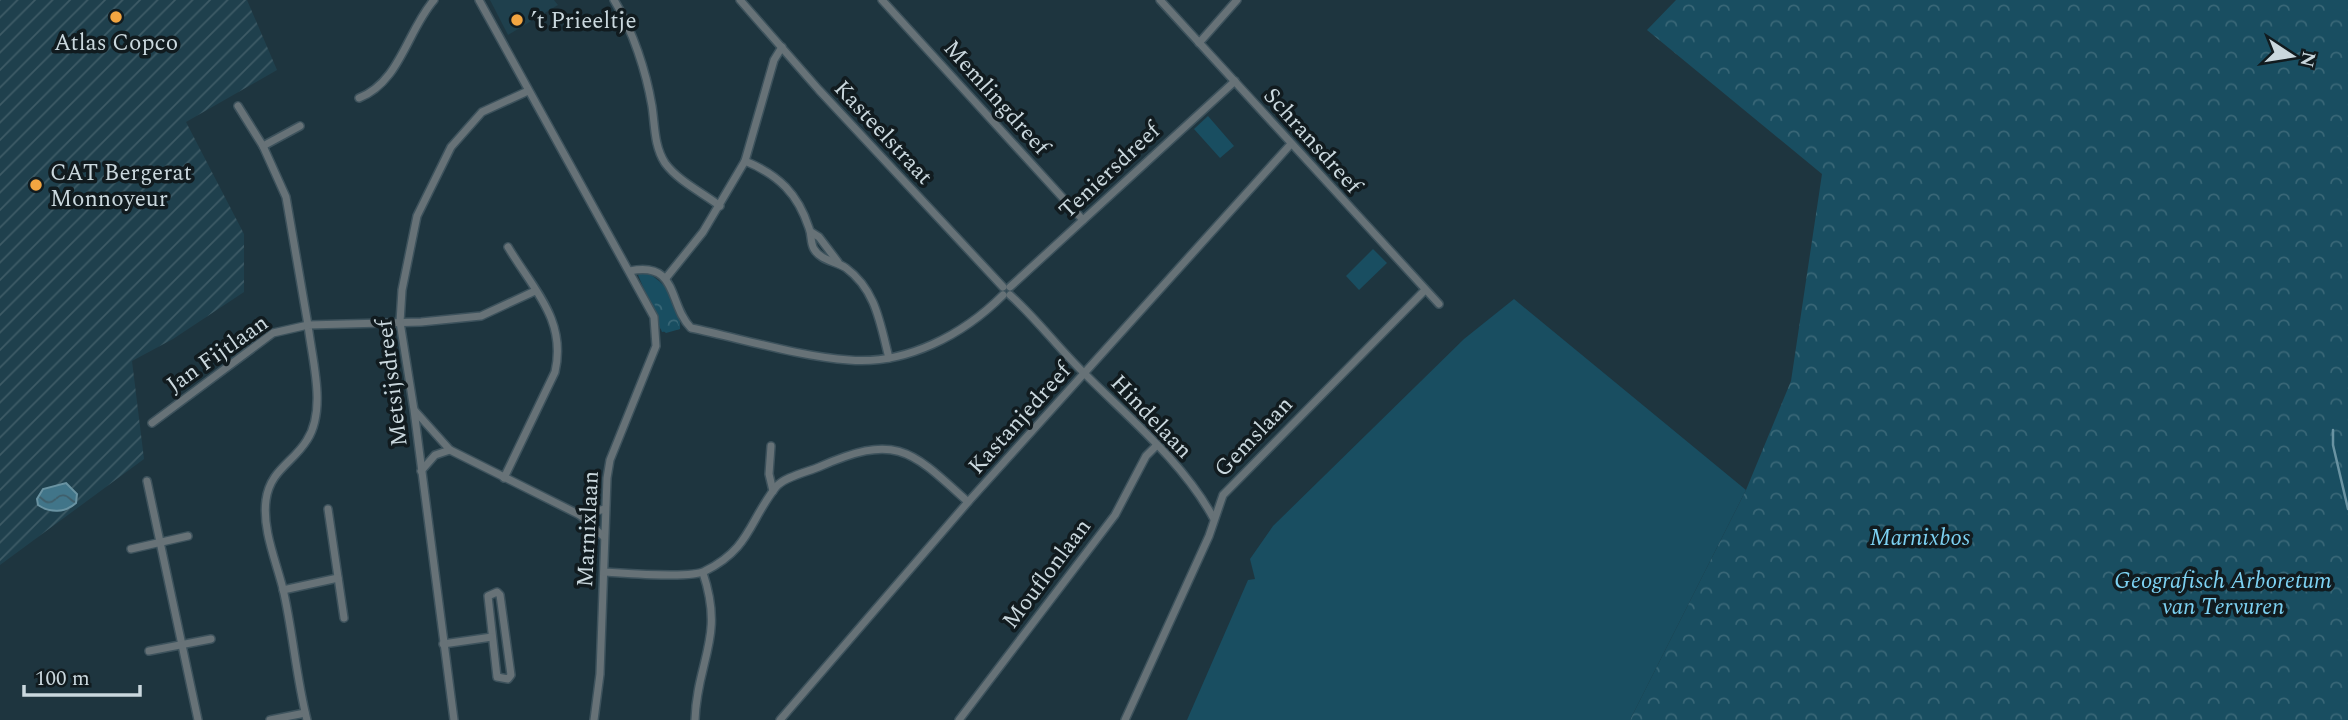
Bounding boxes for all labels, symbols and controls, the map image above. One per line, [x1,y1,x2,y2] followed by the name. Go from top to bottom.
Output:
[531,4,637,39] place label: ’t Prieeltje
[108,9,124,25] marker: Atlas Copco
[509,12,525,28] marker: ’t Prieeltje
[2257,21,2327,91] north arrow
[54,26,178,61] place label: Atlas Copco
[934,33,1059,165] street label: Memlingdreef
[2291,49,2323,70] text: N
[825,73,941,193] street label: Kasteelstraat
[1254,80,1371,204] street label: Schransdreef
[1051,113,1170,228] street label: Teniersdreef
[50,156,192,217] place label: CAT Bergerat Monnoyeur
[28,177,44,193] marker: CAT Bergerat Monnoyeur
[160,306,276,402] street label: Jan Fijtlaan
[367,315,418,448] street label: Metsijsdreef
[960,354,1081,483] street label: Kastanjedreef
[1102,367,1200,467] street label: Hindelaan
[1206,389,1302,486] street label: Gemslaan
[568,470,609,588] street label: Marnixlaan
[994,511,1100,637] street label: Mouflonlaan
[1870,521,1970,556] park label: Marnixbos
[2114,564,2332,625] park label: Geografisch Arboretum van Tervuren
[24,654,140,698] scale bar
[35,663,90,695] text: 100 m

